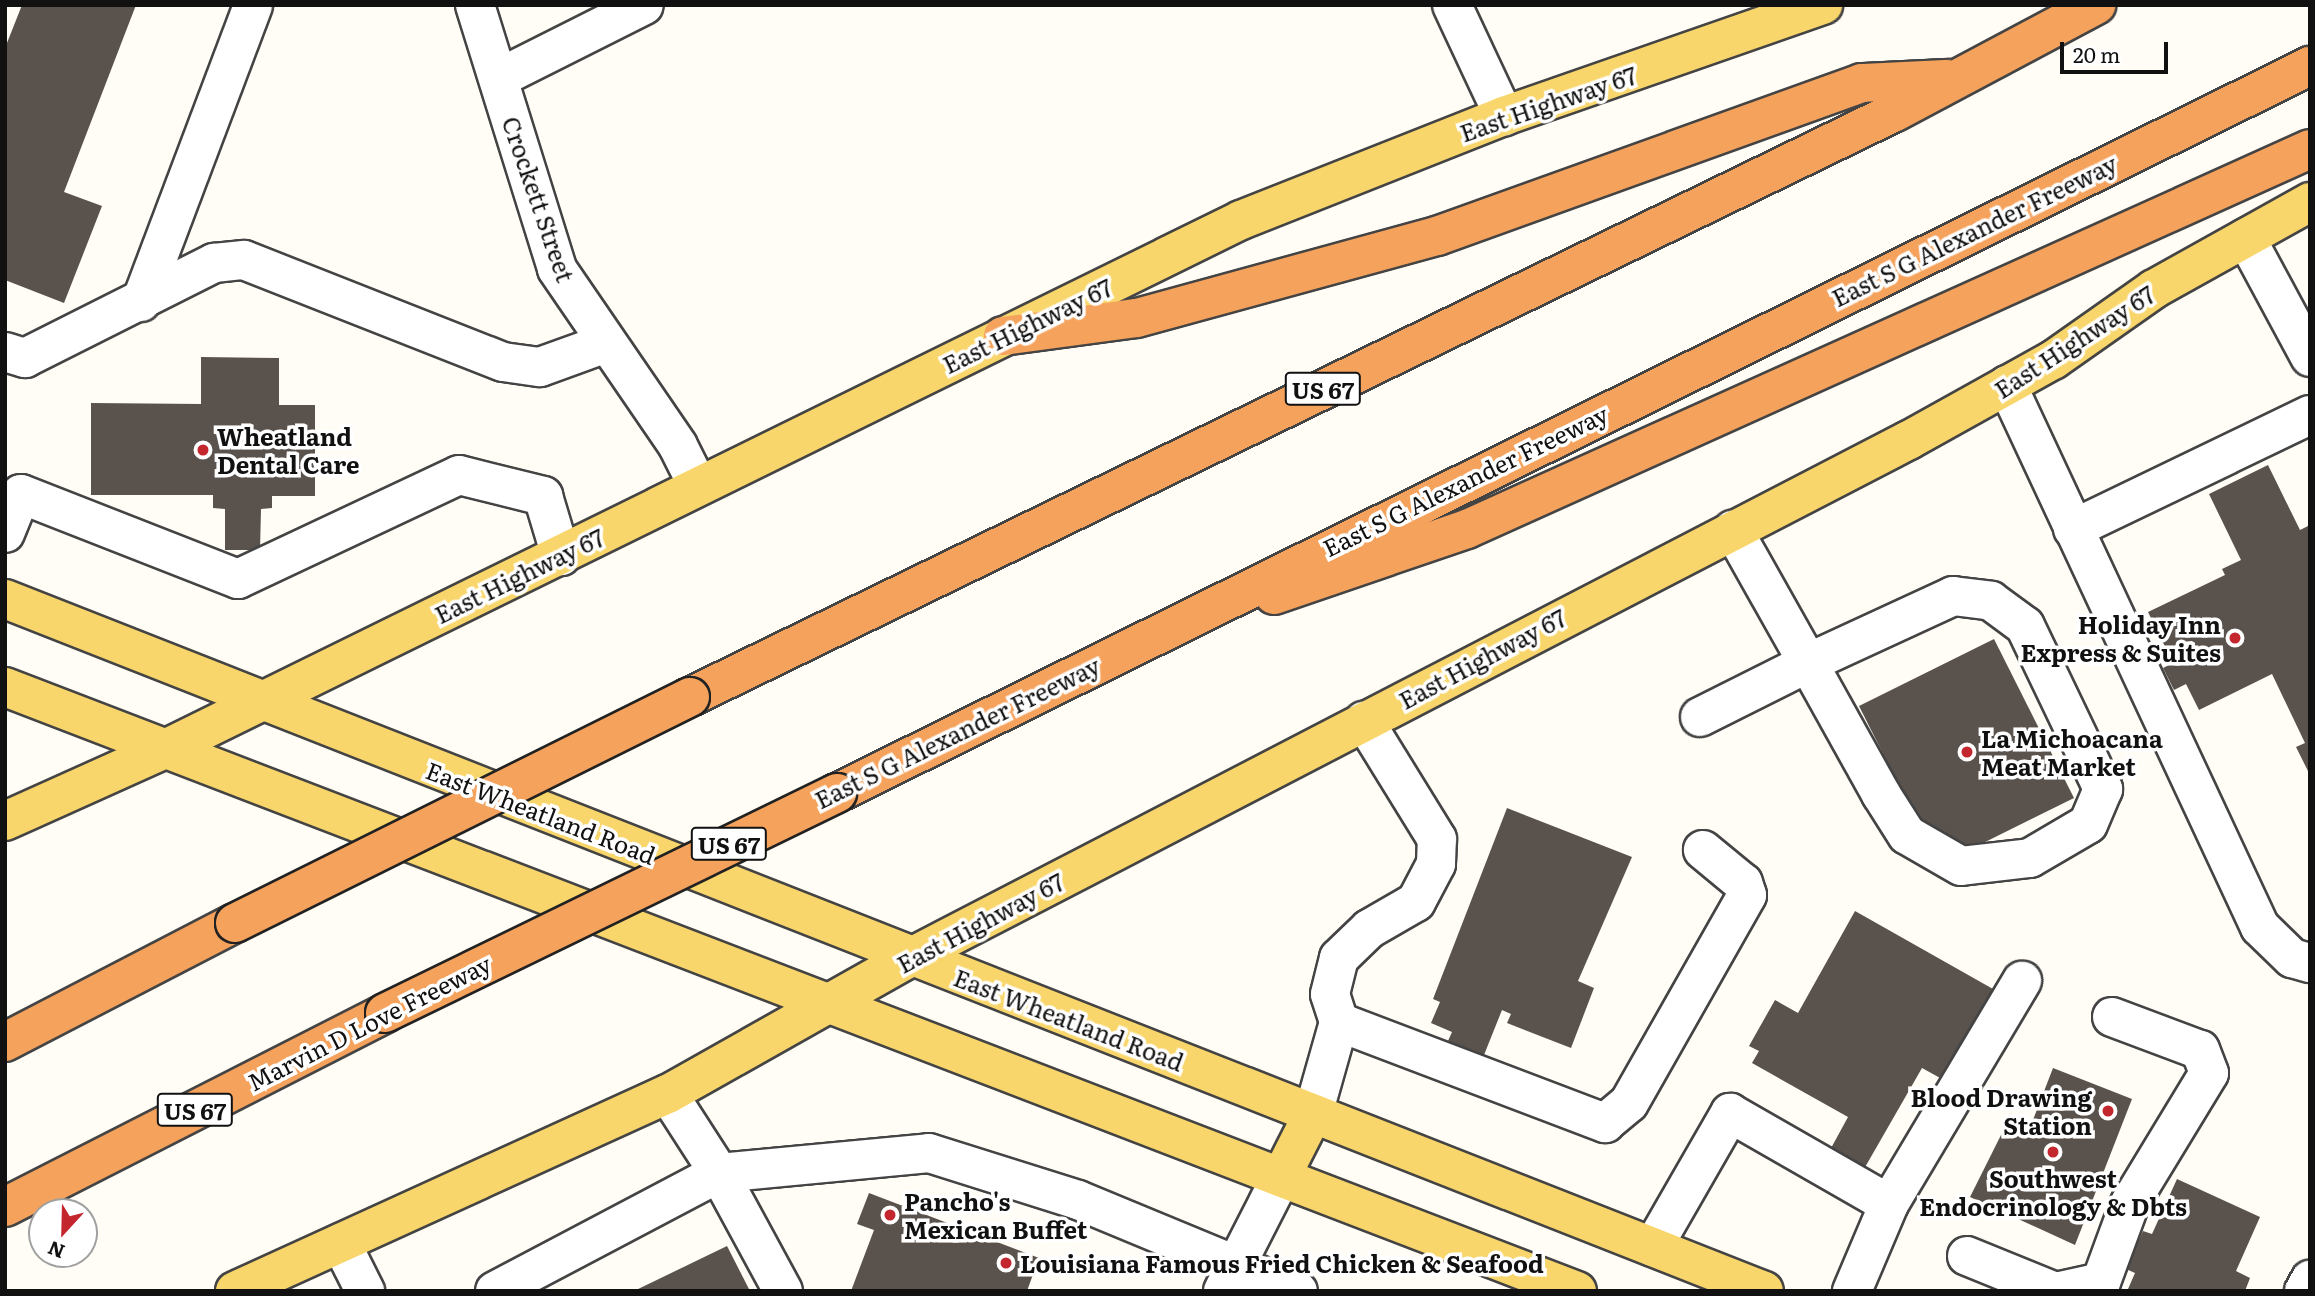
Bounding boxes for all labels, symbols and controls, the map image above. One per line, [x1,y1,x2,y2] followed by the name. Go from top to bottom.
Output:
[2063,28,2172,72] scale bar
[2073,38,2120,69] text: 20 m
[1456,59,1640,147] street label: East Highway 67
[497,112,581,286] street label: Crockett Street
[1827,148,2121,312] street label: East S G Alexander Freeway
[938,271,1116,379] street label: East Highway 67
[1989,279,2159,403] street label: East Highway 67
[1284,370,1362,408] road number: US 67
[1318,398,1612,562] street label: East S G Alexander Freeway
[217,422,360,478] place label: Wheatland Dental Care
[195,442,211,458] marker: Wheatland Dental Care
[430,521,608,629] street label: East Highway 67
[1394,602,1570,714] street label: East Highway 67
[2021,610,2221,666] place label: Holiday Inn Express & Suites
[2227,630,2243,646] marker: Holiday Inn Express & Suites
[810,650,1104,814] street label: East S G Alexander Freeway
[1981,724,2163,780] place label: La Michoacana Meat Market
[1959,744,1975,760] marker: La Michoacana Meat Market
[422,755,660,869] street label: East Wheatland Road
[690,824,768,864] road number: US 67
[892,866,1068,978] street label: East Highway 67
[242,948,496,1096] street label: Marvin D Love Freeway
[950,962,1188,1076] street label: East Wheatland Road
[1910,1083,2092,1139] place label: Blood Drawing Station
[156,1091,234,1130] road number: US 67
[2098,1101,2118,1121] marker: Blood Drawing Station
[2045,1144,2061,1160] marker: Southwest Endocrinology & Dbts
[1919,1164,2187,1220] place label: Southwest Endocrinology & Dbts
[904,1187,1087,1243] place label: Pancho's Mexican Buffet
[28,1198,98,1268] north arrow
[882,1207,898,1223] marker: Pancho's Mexican Buffet
[43,1235,69,1267] text: N
[1020,1249,1544,1277] place label: Louisiana Famous Fried Chicken & Seafood
[998,1255,1014,1271] marker: Louisiana Famous Fried Chicken & Seafood

